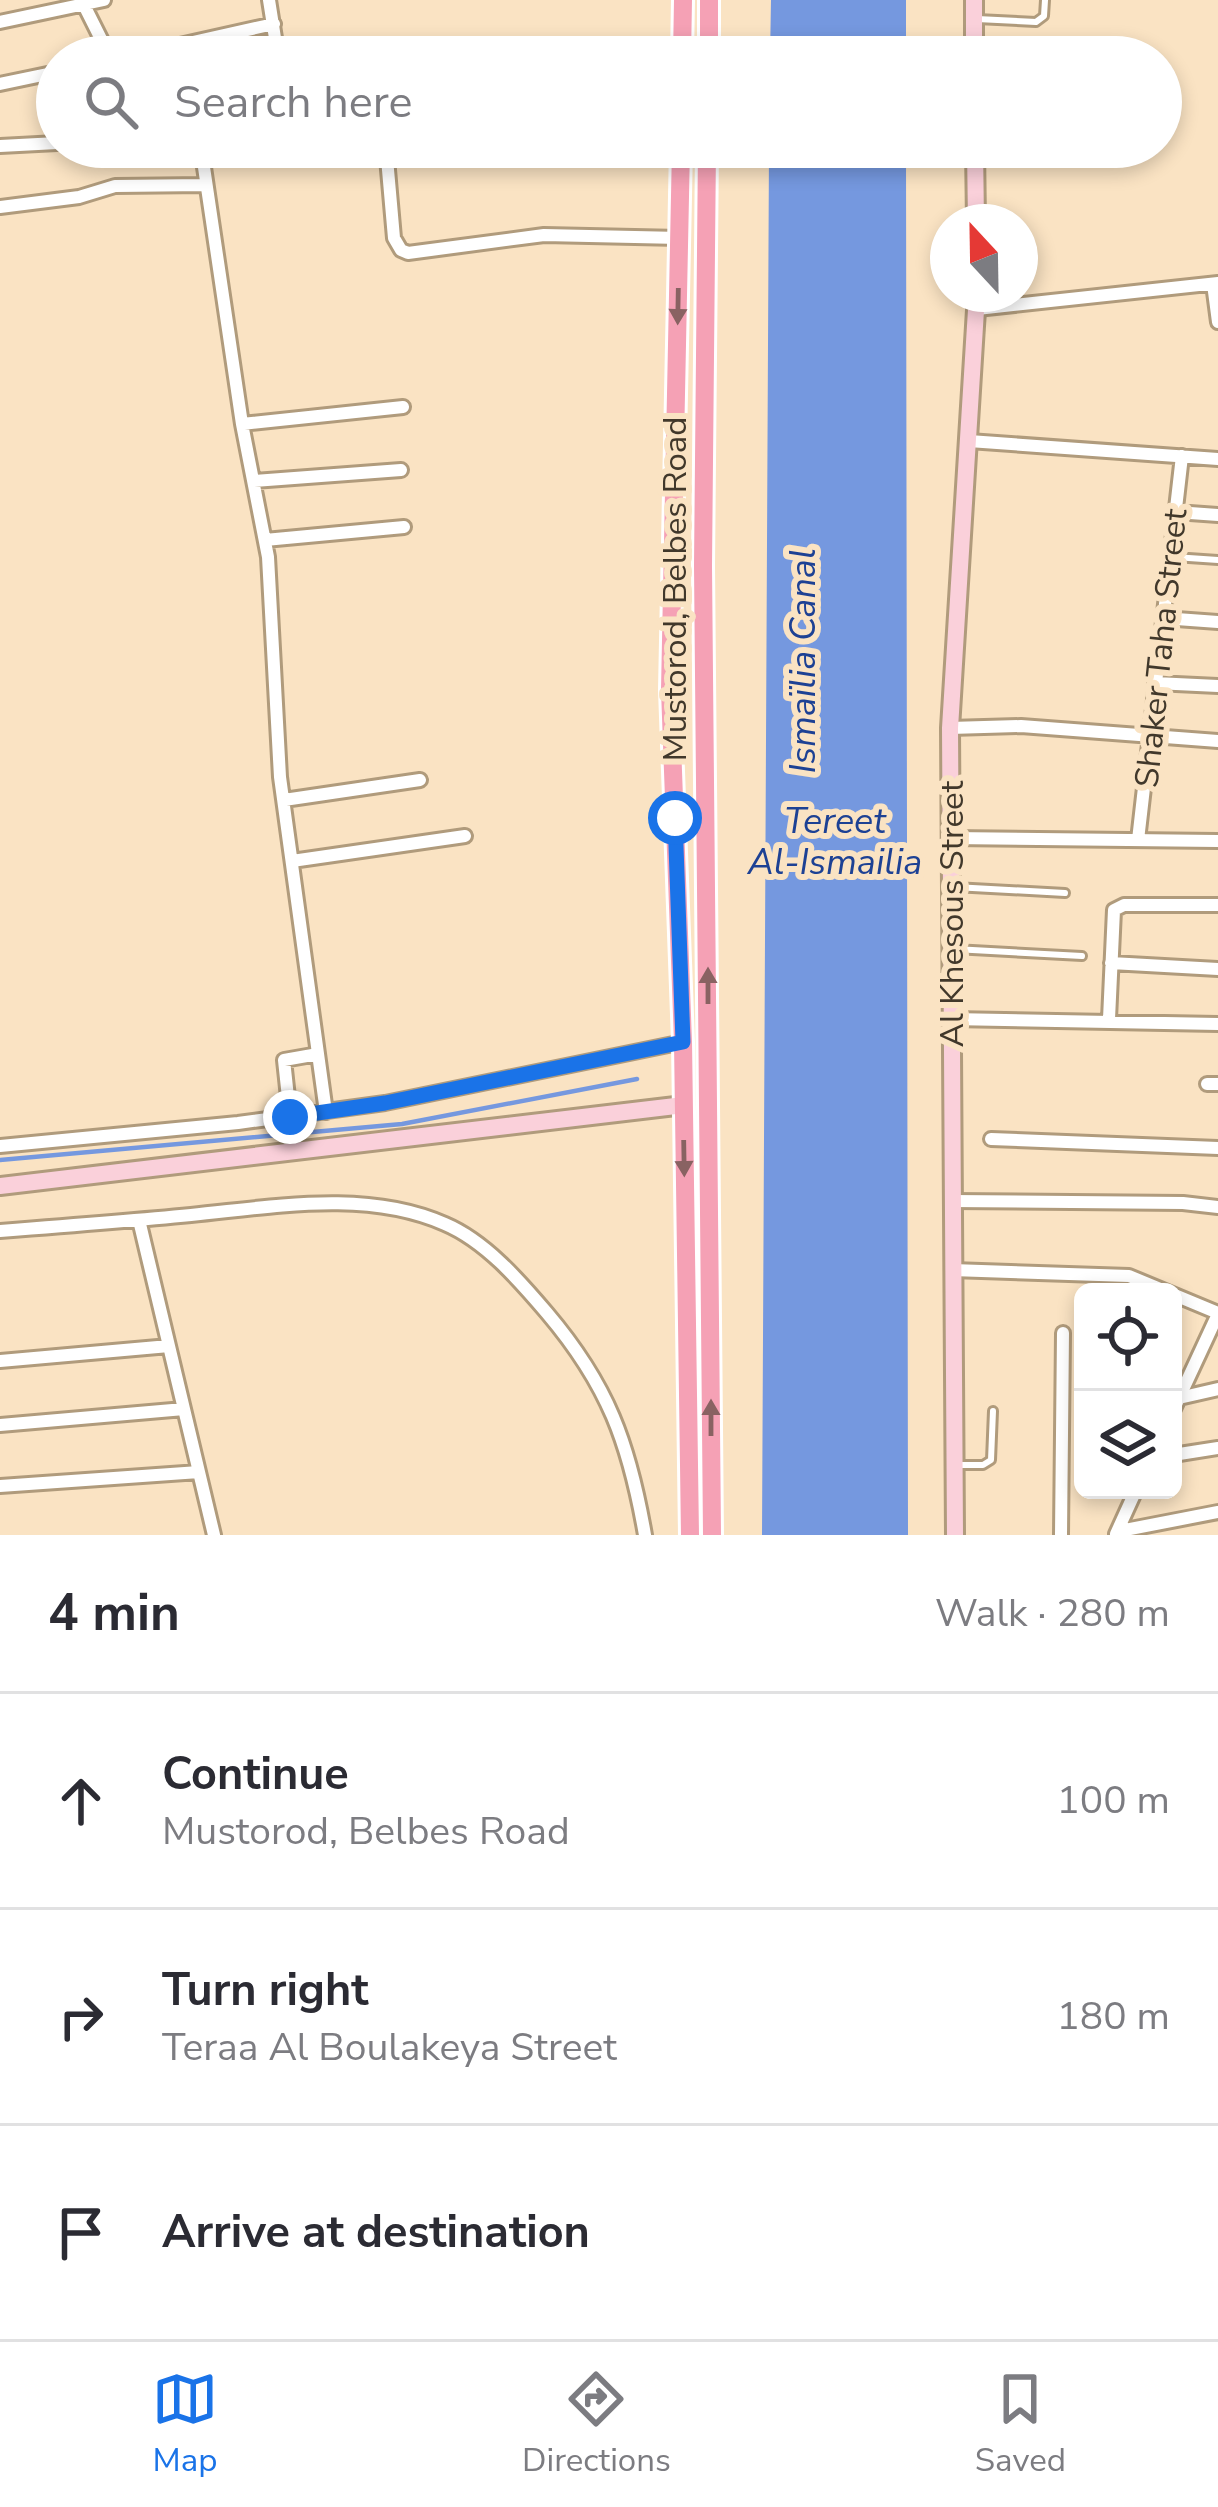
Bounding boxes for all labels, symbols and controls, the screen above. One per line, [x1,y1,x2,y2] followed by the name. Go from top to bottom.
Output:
[36,36,1182,168] search box
[78,69,144,135] icon: search
[174,72,413,133] text: Search here
[930,204,1038,312] north arrow
[669,288,688,326] one-way arrow
[653,417,698,761] street label: Mustorod, Belbes Road
[1124,506,1199,790] street label: Shaker Taha Street
[779,548,828,774] water label: Ismaïlia Canal
[930,780,975,1047] street label: Al Khesous Street
[648,791,702,845] route start
[747,797,922,887] water label: Tereet Al-Ismailia
[698,966,718,1004] one-way arrow
[263,1090,317,1144] route end
[675,1140,694,1178] one-way arrow
[1074,1283,1182,1499] map controls
[1074,1283,1182,1391] button: locate
[1074,1391,1182,1499] button: layers
[701,1398,721,1436] one-way arrow
[48,1578,180,1648] text: 4 min
[935,1587,1170,1640] text: Walk · 280 m
[162,1744,349,1805] text: Continue
[48,1768,114,1834] icon: ahead
[1056,1774,1170,1827] text: 100 m
[162,1805,570,1858] text: Mustorod, Belbes Road
[162,1960,369,2021] text: Turn right
[48,1984,114,2050] icon: right
[1056,1990,1170,2043] text: 180 m
[162,2021,617,2074] text: Teraa Al Boulakeya Street
[48,2200,114,2266] icon: arrive
[162,2202,590,2263] text: Arrive at destination
[152,2366,218,2483] tab: Map
[522,2366,671,2483] tab: Directions
[975,2366,1066,2483] tab: Saved

